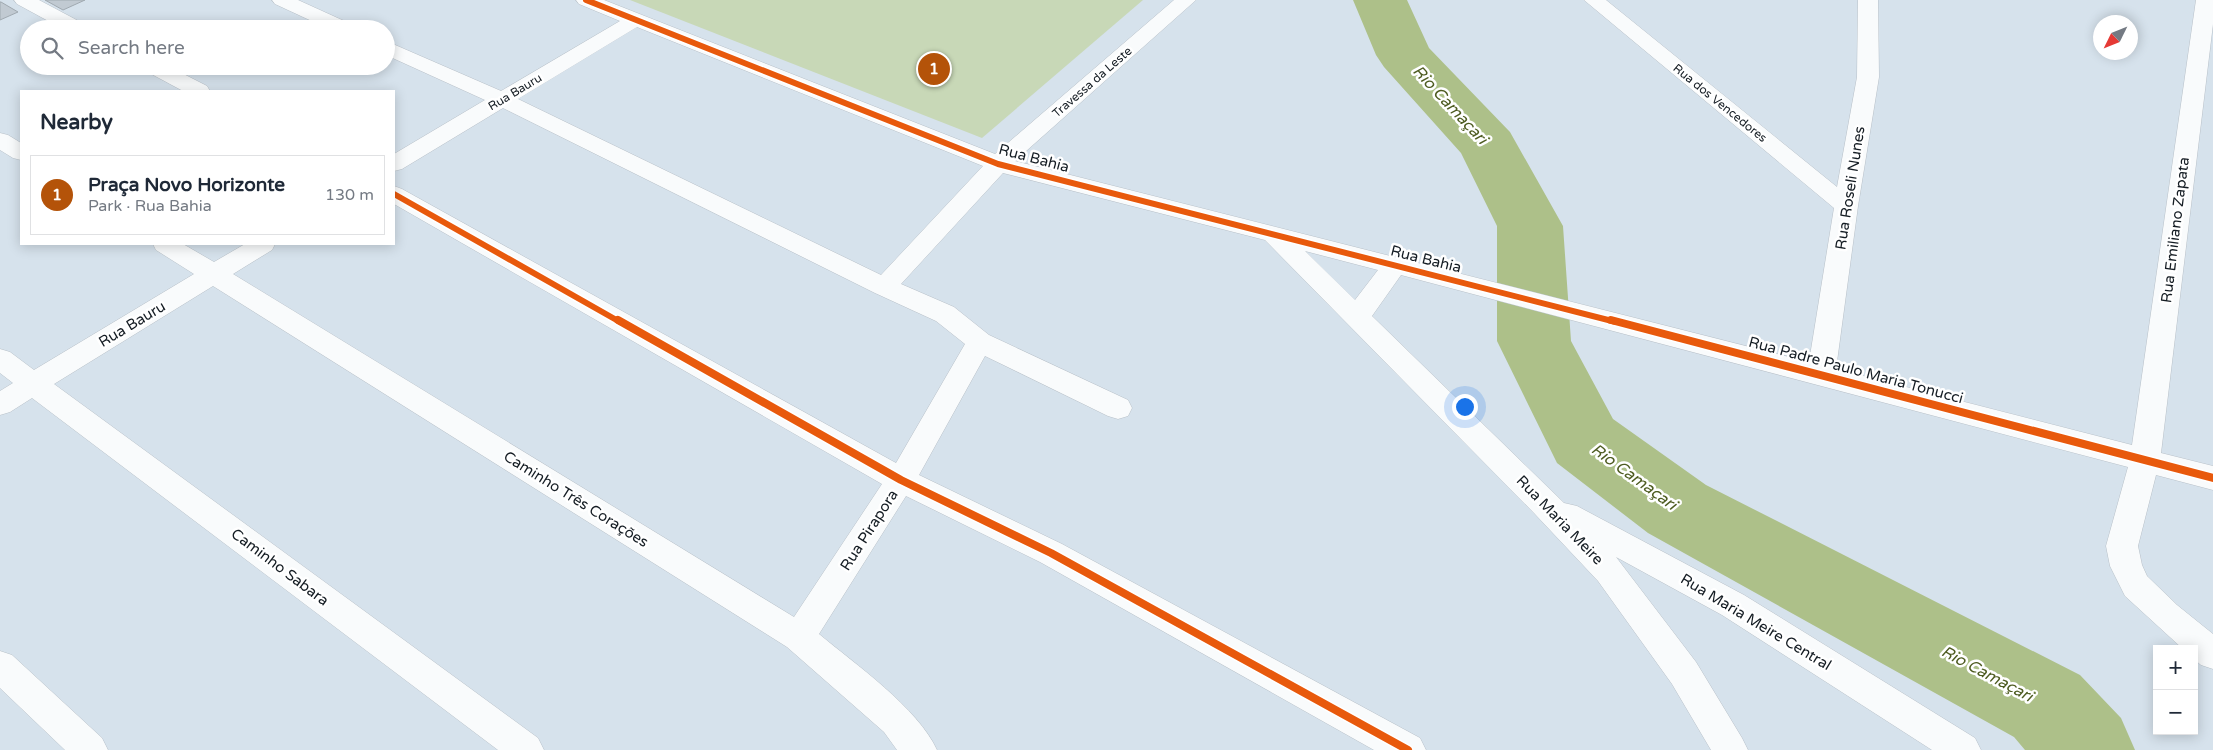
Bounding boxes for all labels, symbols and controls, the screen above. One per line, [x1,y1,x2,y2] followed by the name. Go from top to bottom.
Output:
[2093,15,2138,60] north arrow
[20,20,395,75] search box
[38,34,66,62] icon: search
[78,37,185,59] text: Search here
[1050,44,1135,120] street label: Travessa da Leste
[918,50,950,88] pin: 1
[1408,61,1493,150] water label: Rio Camaçari
[1670,61,1770,145] street label: Rua dos Vencedores
[486,71,544,113] street label: Rua Bauru
[40,110,113,135] text: Nearby
[1831,125,1869,251] street label: Rua Roseli Nunes
[997,140,1071,176] street label: Rua Bahia
[2157,156,2193,304] street label: Rua Emiliano Zapata
[88,174,285,196] text: Praça Novo Horizonte
[52,185,62,205] text: 1
[325,185,374,205] text: 130 m
[88,196,212,216] text: Park · Rua Bahia
[1389,242,1463,276] street label: Rua Bahia
[95,297,169,351] street label: Rua Bauru
[1747,333,1965,407] street label: Rua Padre Paulo Maria Tonucci
[1452,394,1478,420] your location
[1587,439,1682,516] water label: Rio Camaçari
[500,447,652,551] street label: Caminho Três Corações
[1513,472,1607,568] street label: Rua Maria Meire
[836,486,902,574] street label: Rua Pirapora
[228,524,332,610] street label: Caminho Sabara
[1677,570,1835,674] street label: Rua Maria Meire Central
[1938,642,2038,707] water label: Rio Camaçari
[2153,645,2198,735] map controls
[2153,645,2198,690] button: +
[2153,690,2198,735] button: −

